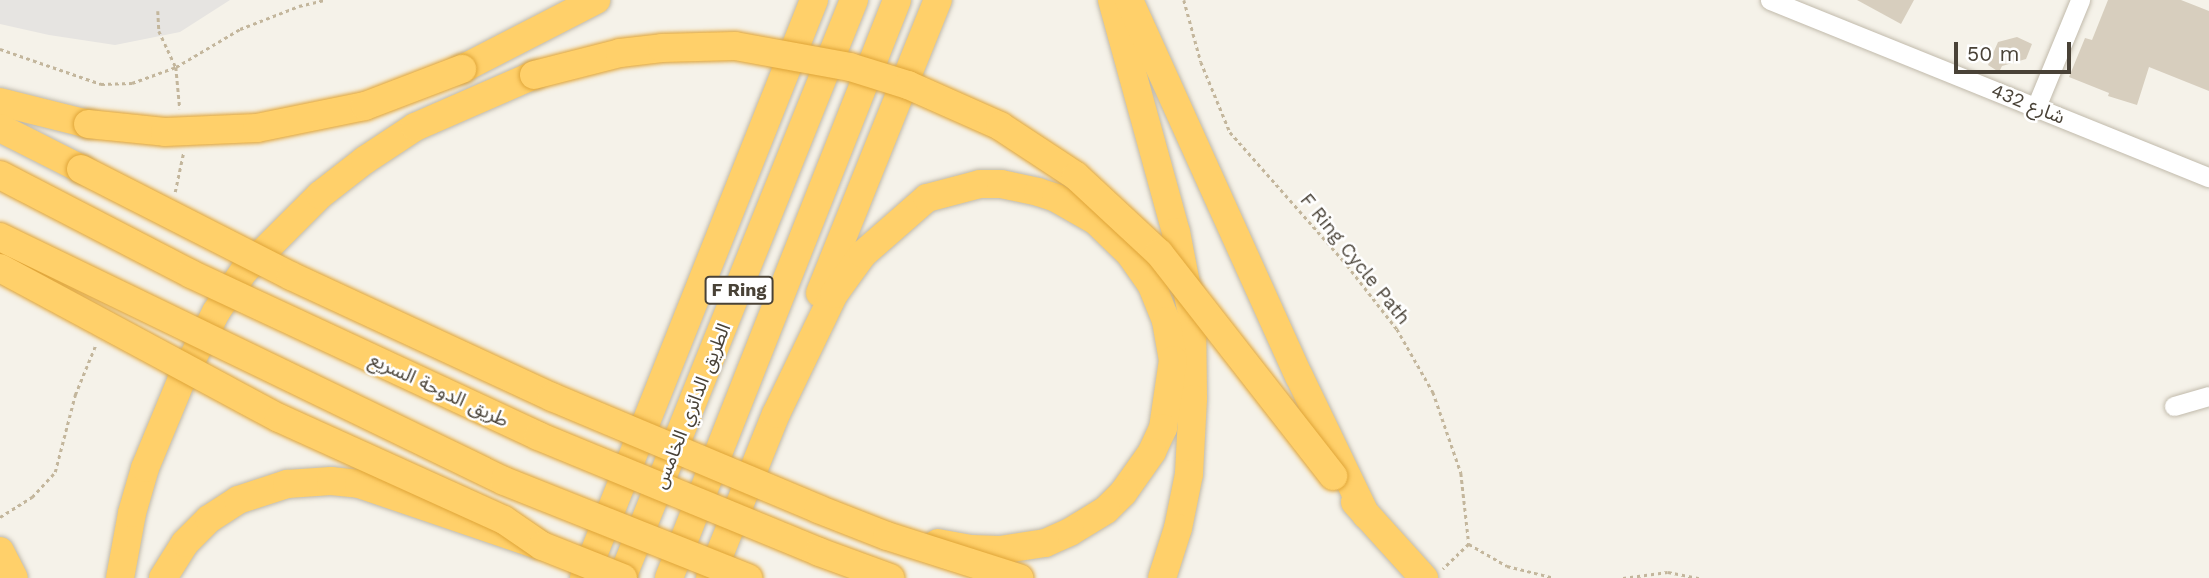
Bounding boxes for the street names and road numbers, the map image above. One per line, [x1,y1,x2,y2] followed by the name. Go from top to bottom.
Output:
[1988,79,2068,129] street label: شارع 432
[1295,189,1415,329] street label: F Ring Cycle Path
[704,276,774,304] road number: F Ring
[648,320,736,492] street label: الطريق الدائري الخامس
[366,348,512,432] street label: طريق الدوحة السريع

